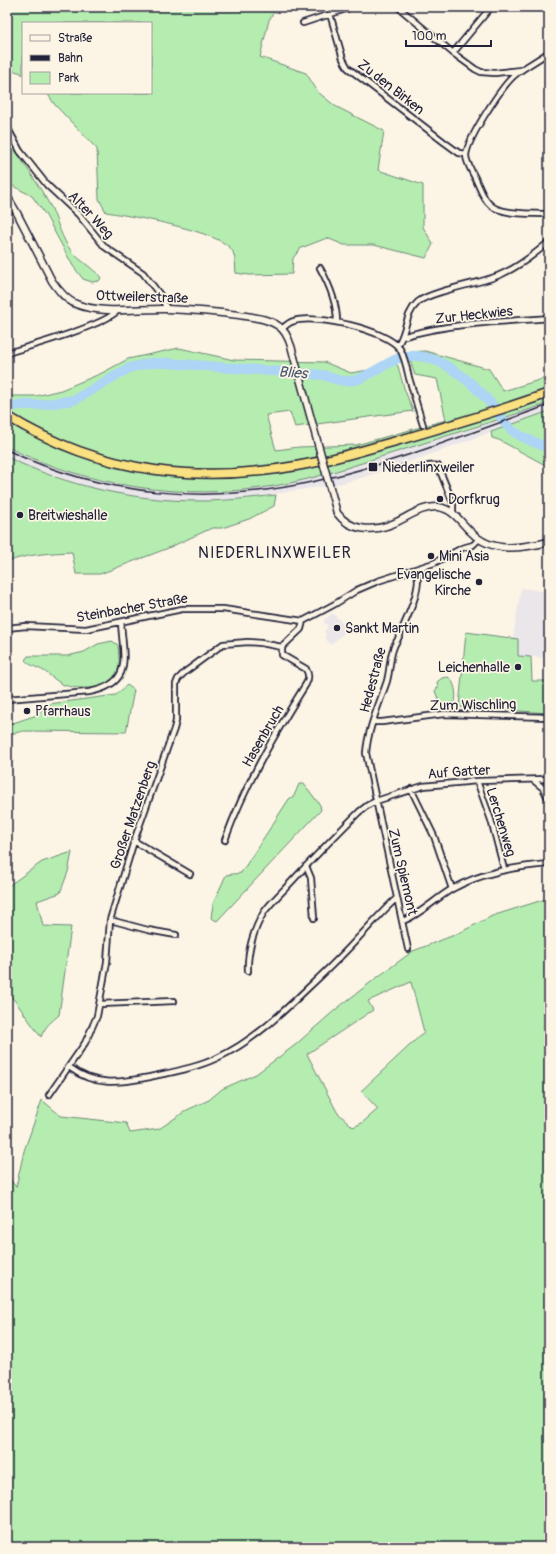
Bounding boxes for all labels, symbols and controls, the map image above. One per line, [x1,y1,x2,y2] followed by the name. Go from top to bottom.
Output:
[22,22,152,94] legend
[406,22,491,48] scale bar
[412,29,447,44] text: 100 m
[58,31,92,46] text: Straße
[58,51,83,66] text: Bahn
[354,56,428,118] street label: Zu den Birken
[58,71,79,86] text: Park
[65,188,117,242] street label: Alter Weg
[96,287,188,307] street label: Ottweilerstraße
[434,302,514,328] street label: Zur Heckwies
[278,363,310,384] water label: Blies
[382,459,474,476] place label: Niederlinxweiler
[367,461,379,473] marker: Niederlinxweiler
[448,491,500,508] place label: Dorfkrug
[435,494,445,504] marker: Dorfkrug
[28,507,108,524] place label: Breitwieshalle
[15,510,25,520] marker: Breitwieshalle
[198,543,352,563] district label: NIEDERLINXWEILER
[439,548,489,565] place label: Mini Asia
[426,551,436,561] marker: Mini Asia
[397,566,471,599] place label: Evangelische Kirche
[474,577,484,587] marker: Evangelische Kirche
[75,590,189,626] street label: Steinbacher Straße
[345,620,419,637] place label: Sankt Martin
[332,623,342,633] marker: Sankt Martin
[356,645,390,715] street label: Hedestraße
[438,659,510,676] place label: Leichenhalle
[513,662,523,672] marker: Leichenhalle
[430,696,516,714] street label: Zum Wischling
[238,702,288,770] street label: Hasenbruch
[35,703,91,720] place label: Pfarrhaus
[22,706,32,716] marker: Pfarrhaus
[106,759,160,871] street label: Großer Matzenberg
[427,761,491,783] street label: Auf Gatter
[482,785,520,859] street label: Lerchenweg
[385,827,421,918] street label: Zum Spiemont

